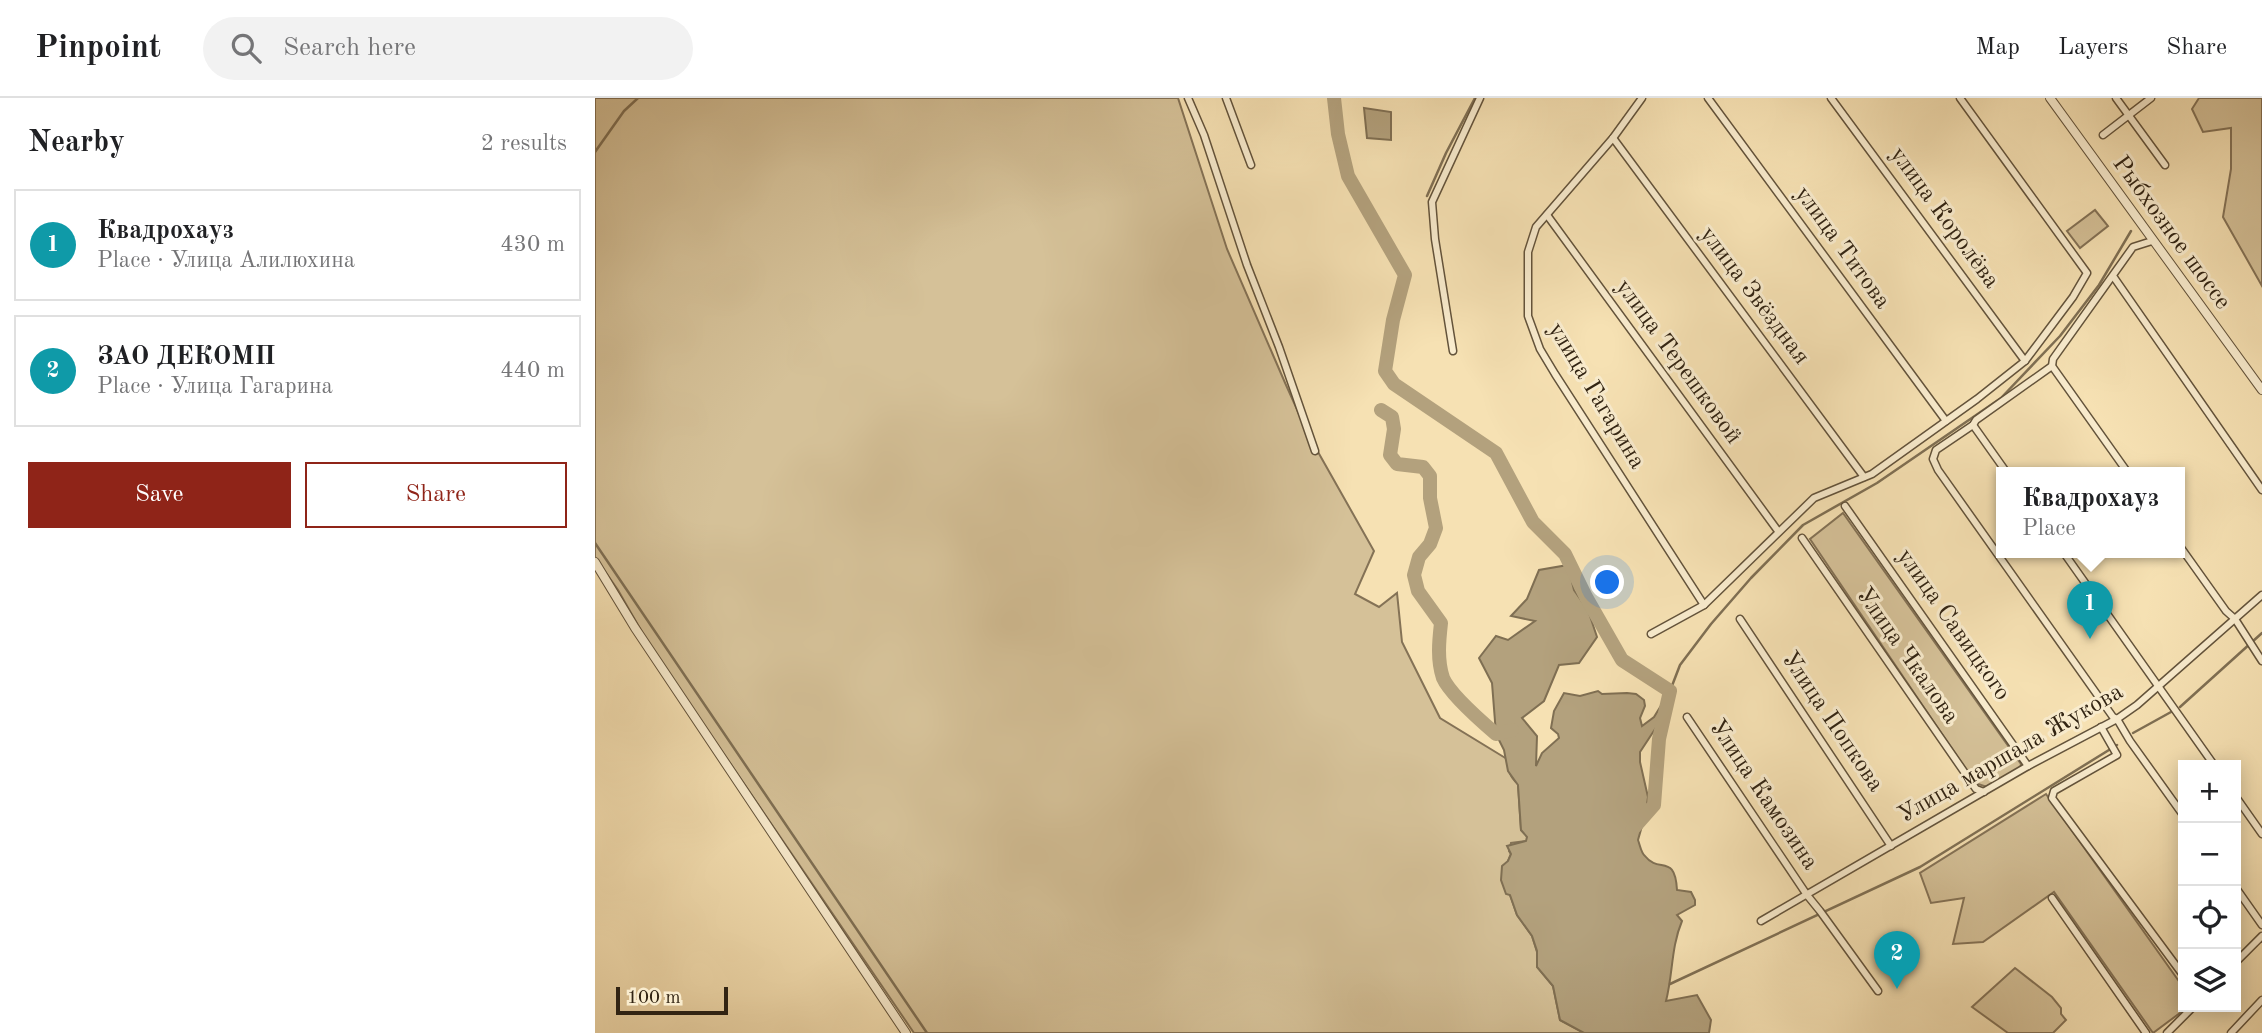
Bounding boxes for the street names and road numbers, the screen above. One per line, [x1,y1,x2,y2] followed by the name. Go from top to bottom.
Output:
[1885,143,2003,293] street label: улица Королёва
[2107,152,2235,314] street label: Рыбхозное шоссе
[1790,182,1894,314] street label: улица Титова
[1695,223,1813,369] street label: улица Звёздная
[1610,275,1746,449] street label: улица Терешковой
[1543,319,1649,473] street label: улица Гагарина
[1892,545,2014,705] street label: улица Савицкого
[1851,583,1963,729] street label: Улица Чкалова
[1776,648,1888,796] street label: Улица Попкова
[1895,680,2128,828] street label: Улица маршала Жукова
[1704,716,1822,874] street label: Улица Камозина

